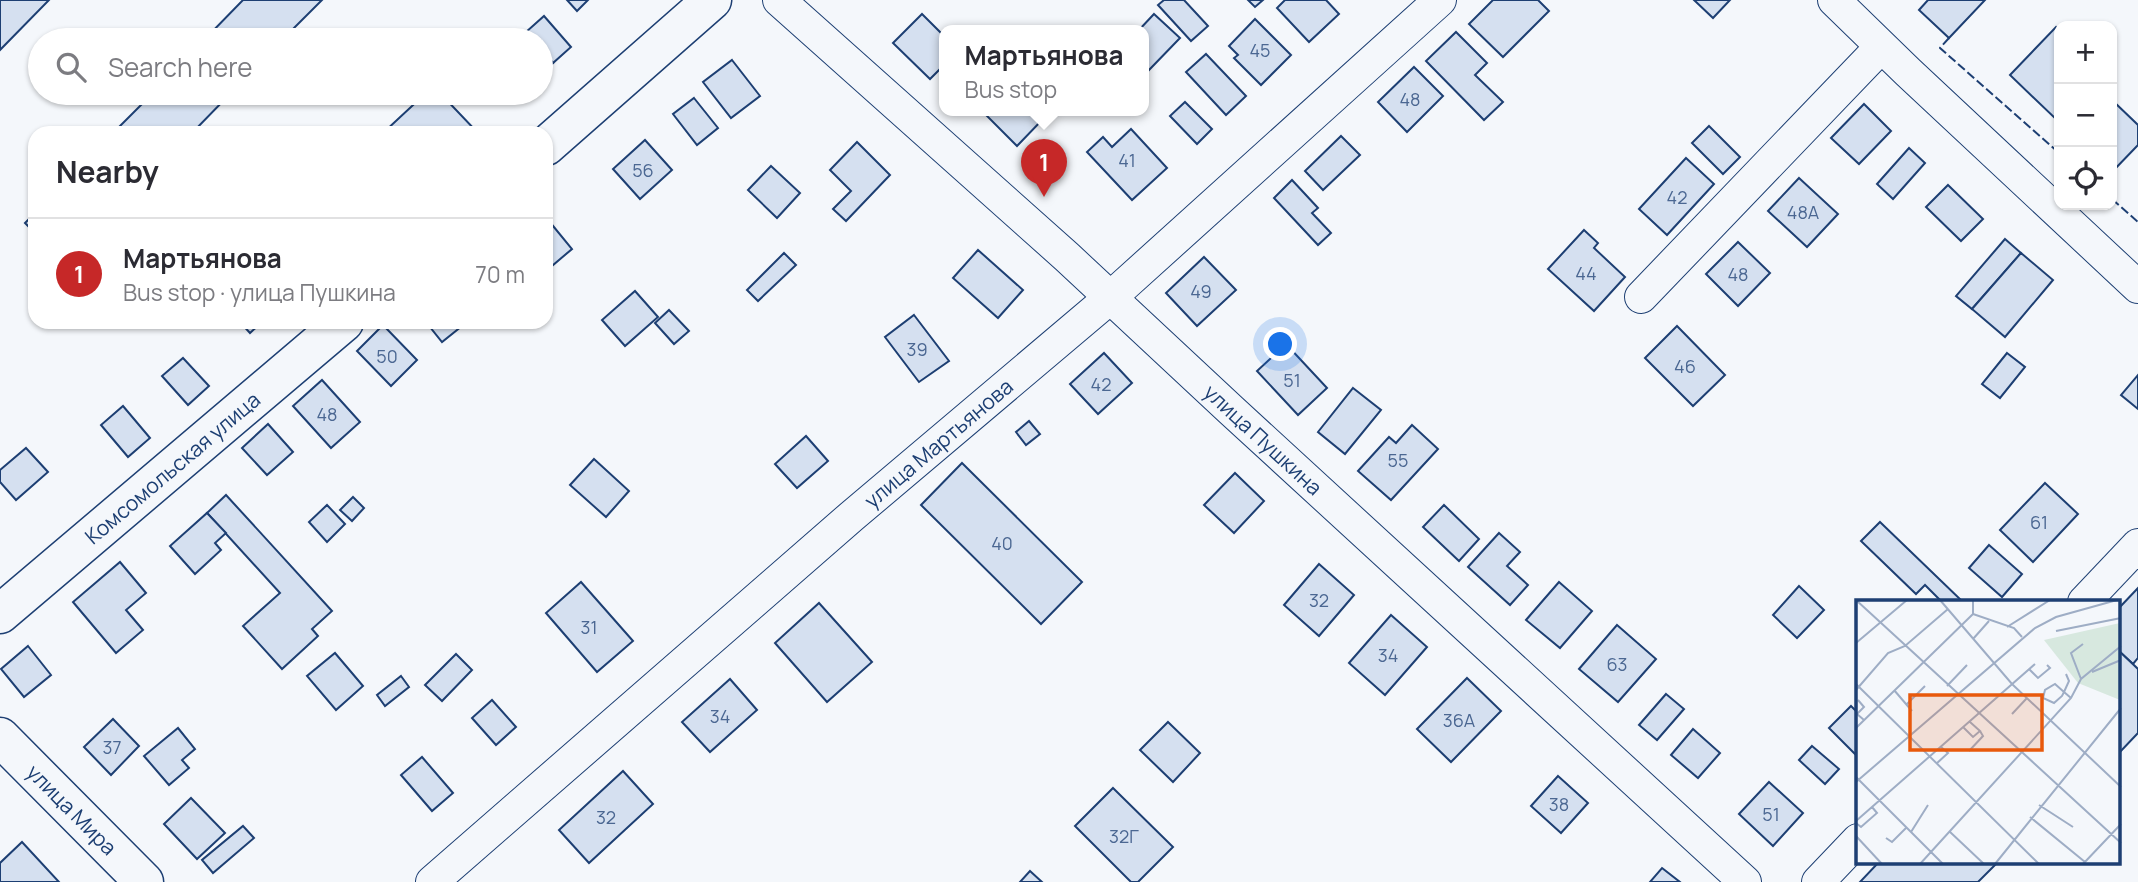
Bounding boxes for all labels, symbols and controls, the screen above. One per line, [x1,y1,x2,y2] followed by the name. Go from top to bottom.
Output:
[2054,21,2117,210] map controls
[2054,21,2117,84] button: +
[939,25,1149,116] popup
[28,28,553,105] search box
[965,37,1123,73] text: Мартьянова
[1249,38,1271,62] house number: 45
[52,48,90,86] icon: search
[108,49,253,85] text: Search here
[965,73,1057,105] text: Bus stop
[2054,84,2117,147] button: −
[1399,87,1421,111] house number: 48
[1021,139,1067,197] pin: 1
[2054,147,2117,210] button: locate
[1118,148,1136,172] house number: 41
[56,151,159,192] text: Nearby
[632,158,654,182] house number: 56
[1667,185,1687,209] house number: 42
[1787,200,1820,224] house number: 48А
[123,240,282,276] text: Мартьянова
[74,258,84,290] text: 1
[475,258,525,290] text: 70 m
[1575,261,1597,285] house number: 44
[1727,262,1749,286] house number: 48
[123,276,396,308] text: Bus stop · улица Пушкина
[1190,279,1212,303] house number: 49
[1263,327,1297,361] your location
[906,337,928,361] house number: 39
[376,344,398,368] house number: 50
[1674,354,1696,378] house number: 46
[1283,368,1301,392] house number: 51
[858,372,1018,514] street label: улица Мартьянова
[1091,372,1111,396] house number: 42
[1198,378,1328,501] street label: улица Пушкина
[79,385,266,550] street label: Комсомольская улица
[316,402,338,426] house number: 48
[1388,448,1408,472] house number: 55
[2030,510,2048,534] house number: 61
[991,531,1013,555] house number: 40
[1309,588,1329,612] house number: 32
[1856,600,2120,864] inset map
[581,615,597,639] house number: 31
[1378,643,1398,667] house number: 34
[1606,652,1628,676] house number: 63
[710,704,730,728] house number: 34
[1443,708,1476,732] house number: 36А
[103,735,122,759] house number: 37
[21,758,123,861] street label: улица Мира
[1549,792,1569,816] house number: 38
[1762,802,1780,826] house number: 51
[596,805,616,829] house number: 32
[1109,824,1139,848] house number: 32Г

